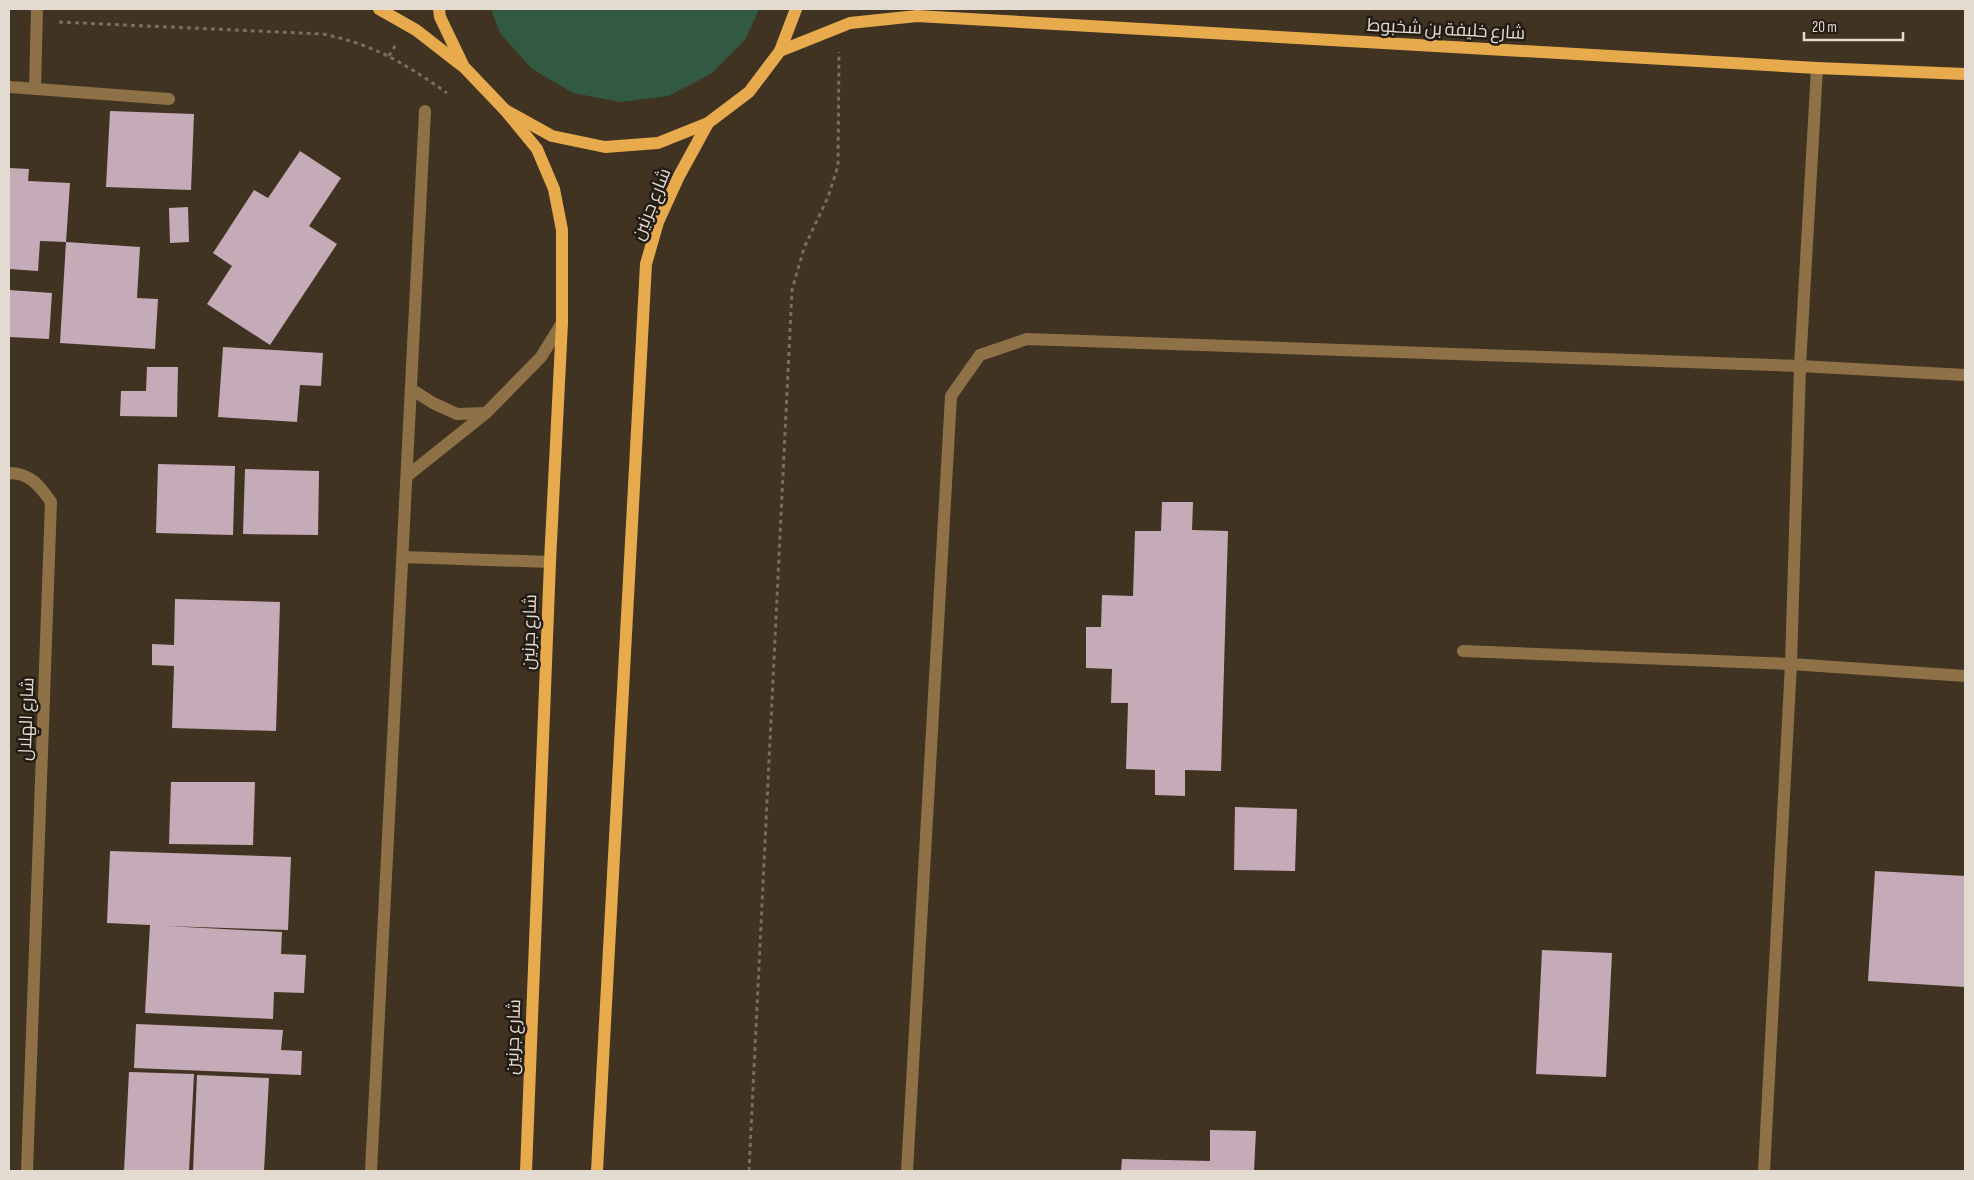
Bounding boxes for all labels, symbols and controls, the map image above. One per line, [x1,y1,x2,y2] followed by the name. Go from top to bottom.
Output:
[1804,10,1903,42] scale bar
[1366,15,1526,45] street label: شارع خليفة بن شخبوط
[1812,18,1837,37] text: 20 m
[628,165,676,244] street label: شارع جرنين
[518,594,542,670] street label: شارع جرنين
[15,677,41,761] street label: شارع الهِلال
[502,999,526,1075] street label: شارع جرنين

